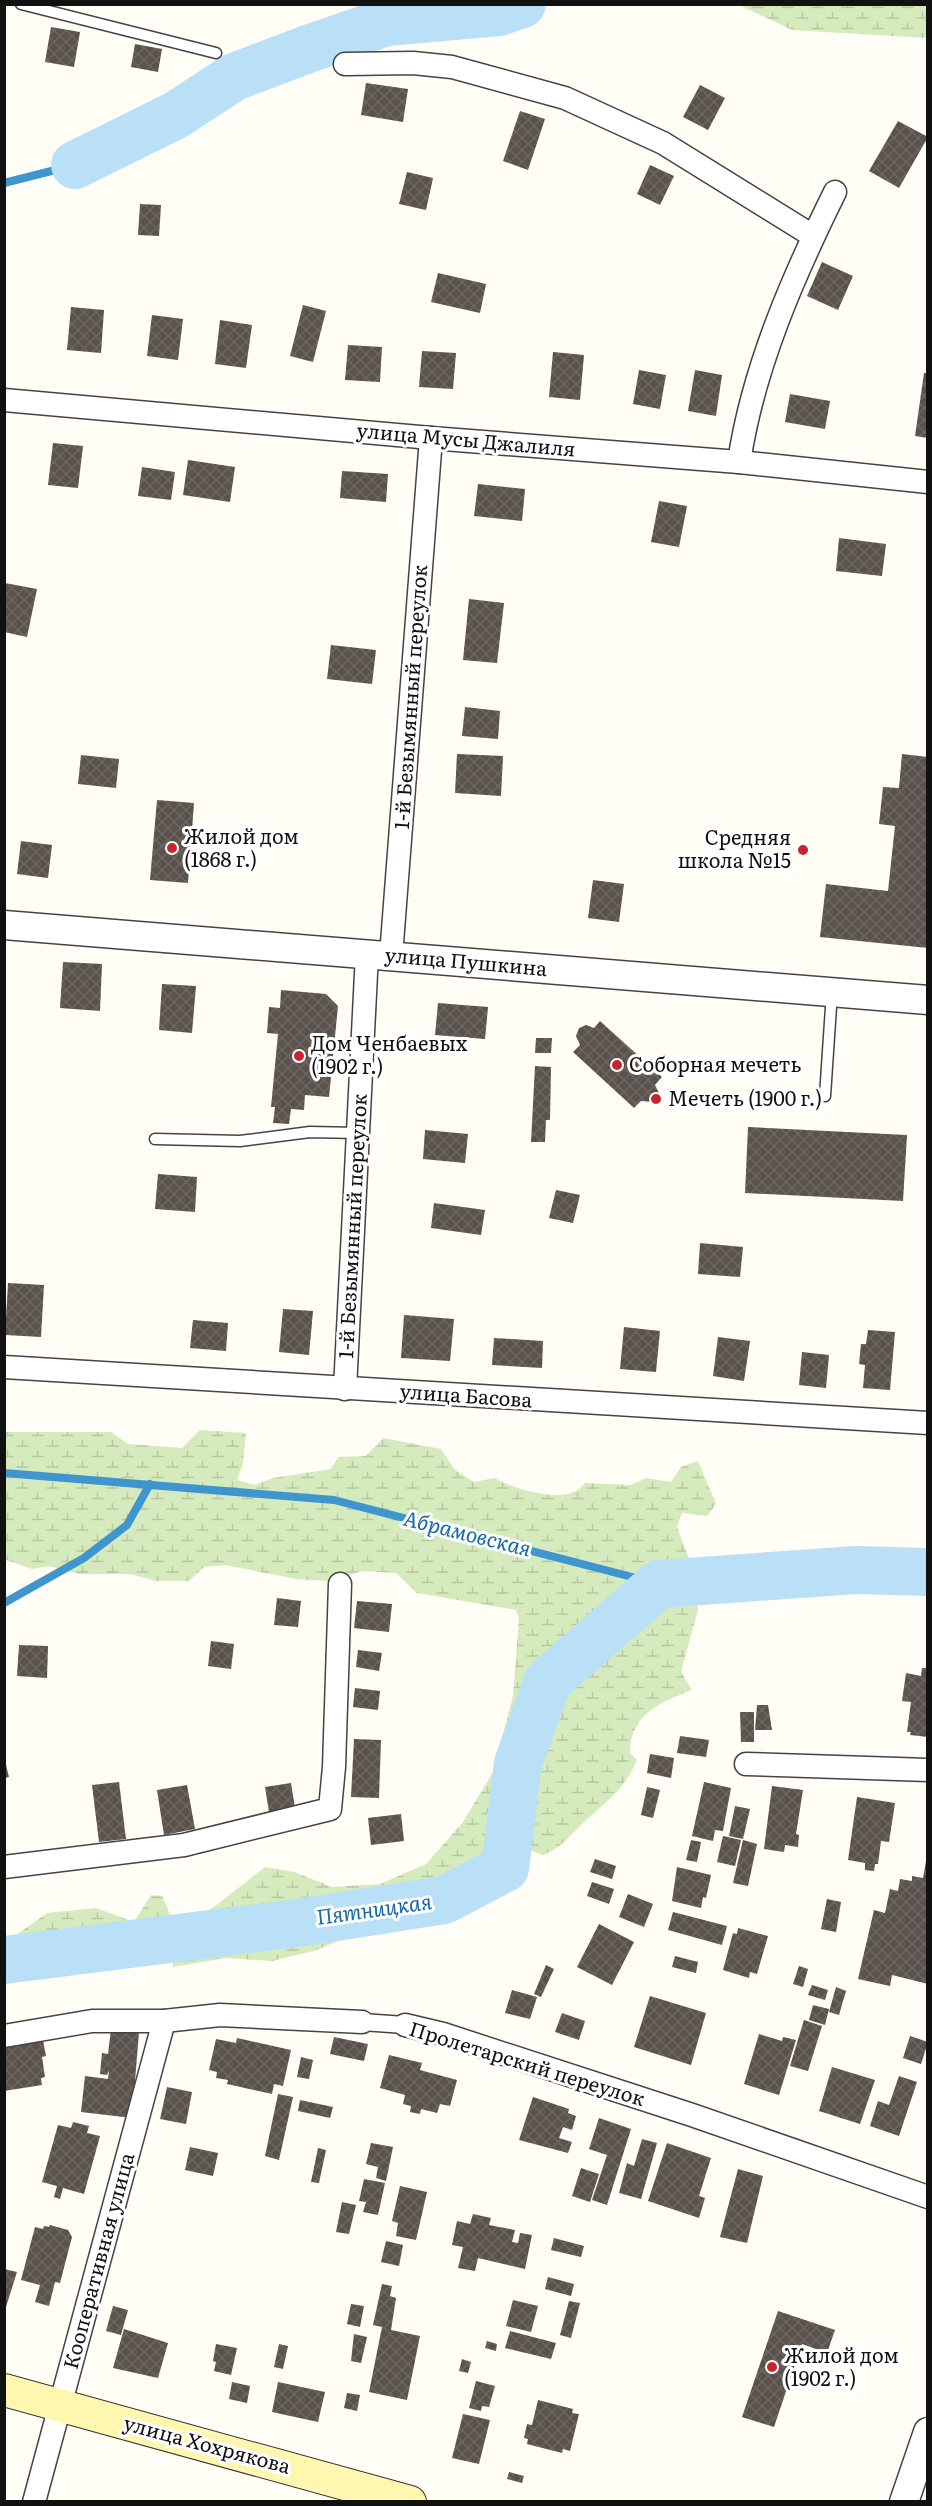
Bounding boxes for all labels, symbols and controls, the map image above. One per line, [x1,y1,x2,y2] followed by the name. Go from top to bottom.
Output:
[355,413,577,463] street label: улица Мусы Джалиля
[385,564,433,830] street label: 1-й Безымянный переулок
[184,820,299,873] place label: Жилой дом (1868 г.)
[678,821,791,874] place label: Средняя школа №15
[165,841,179,855] marker: Жилой дом (1868 г.)
[796,843,810,857] marker: Средняя школа №15
[384,938,549,982] street label: улица Пушкина
[311,1027,468,1080] place label: Дом Ченбаевых (1902 г.)
[629,1048,801,1078] place label: Соборная мечеть
[292,1049,306,1063] marker: Дом Ченбаевых (1902 г.)
[610,1058,624,1072] marker: Соборная мечеть
[668,1082,822,1112] place label: Мечеть (1900 г.)
[649,1092,663,1106] marker: Мечеть (1900 г.)
[329,1093,373,1359] street label: 1-й Безымянный переулок
[399,1374,534,1414] street label: улица Басова
[401,1501,535,1562] water label: Абрамовская
[314,1884,433,1931] water label: Пятницкая
[406,2012,649,2112] street label: Пролетарский переулок
[54,2149,140,2372] street label: Кооперативная улица
[784,2339,899,2392] place label: Жилой дом (1902 г.)
[765,2360,779,2374] marker: Жилой дом (1902 г.)
[121,2406,295,2480] street label: улица Хохрякова

